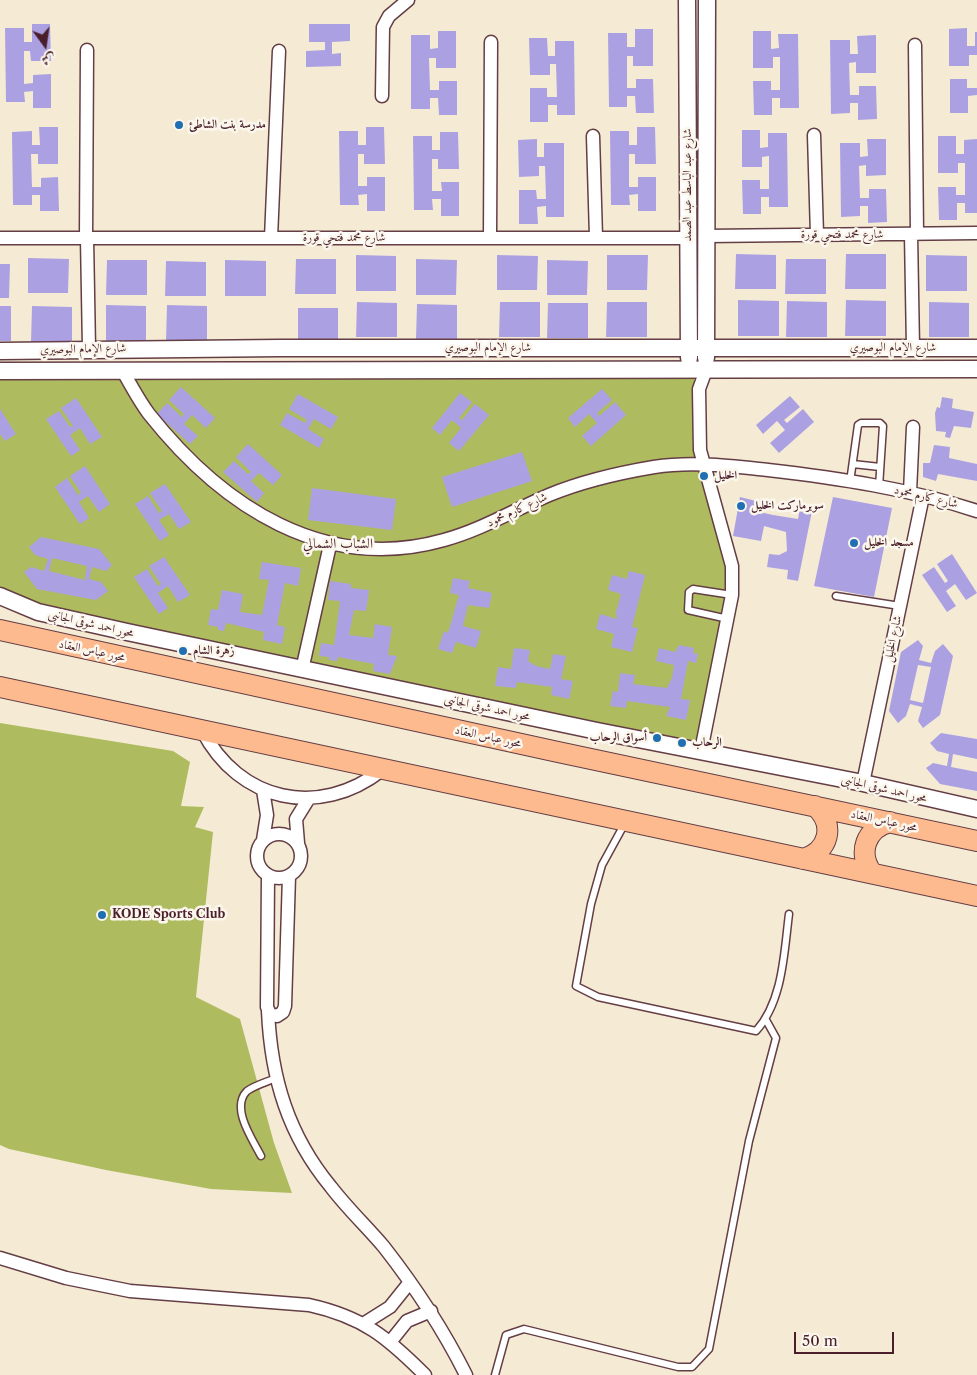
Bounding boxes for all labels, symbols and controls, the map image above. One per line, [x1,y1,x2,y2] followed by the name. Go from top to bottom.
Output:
[20,20,70,70] north arrow
[40,49,58,70] text: ش
[189,118,266,132] place label: مدرسة بنت الشاطئ
[173,119,185,131] marker: مدرسة بنت الشاطئ
[681,128,695,242] street label: شارع عبد الباسط عبد الصمد
[801,228,883,242] street label: شارع محمد فتحي قورة
[303,231,385,245] street label: شارع محمد فتحي قورة
[40,341,126,357] street label: شارع الإمام البوصيري
[445,341,531,355] street label: شارع الإمام البوصيري
[850,341,936,355] street label: شارع الإمام البوصيري
[714,469,737,483] place label: الخليل
[698,470,710,482] marker: الخليل
[893,483,959,511] street label: شارع كارم محمود
[484,490,550,530] street label: شارع كارم محمود
[751,499,824,513] place label: سوبرماركت الخليل
[735,500,747,512] marker: سوبرماركت الخليل
[303,536,373,552] district label: الشباب الشمالي
[864,536,914,550] place label: مسجد الخليل
[848,537,860,549] marker: مسجد الخليل
[47,607,135,641] street label: محور احمد شوقى الجانبى
[881,614,905,664] street label: شارع الخليل
[57,637,127,665] street label: محور عباس العقاد
[193,644,234,658] place label: زهرة الشام
[177,645,189,657] marker: زهرة الشام
[443,692,531,724] street label: محور احمد شوقى الجانبى
[453,723,523,751] street label: محور عباس العقاد
[590,731,647,745] place label: أسواق الرحاب
[651,732,663,744] marker: أسواق الرحاب
[692,736,722,750] place label: الرحاب
[676,737,688,749] marker: الرحاب
[840,772,928,806] street label: محور احمد شوقى الجانبى
[849,807,919,835] street label: محور عباس العقاد
[112,908,225,922] place label: KODE Sports Club
[96,909,108,921] marker: KODE Sports Club
[797,1322,897,1354] scale bar
[802,1331,838,1350] text: 50 m

